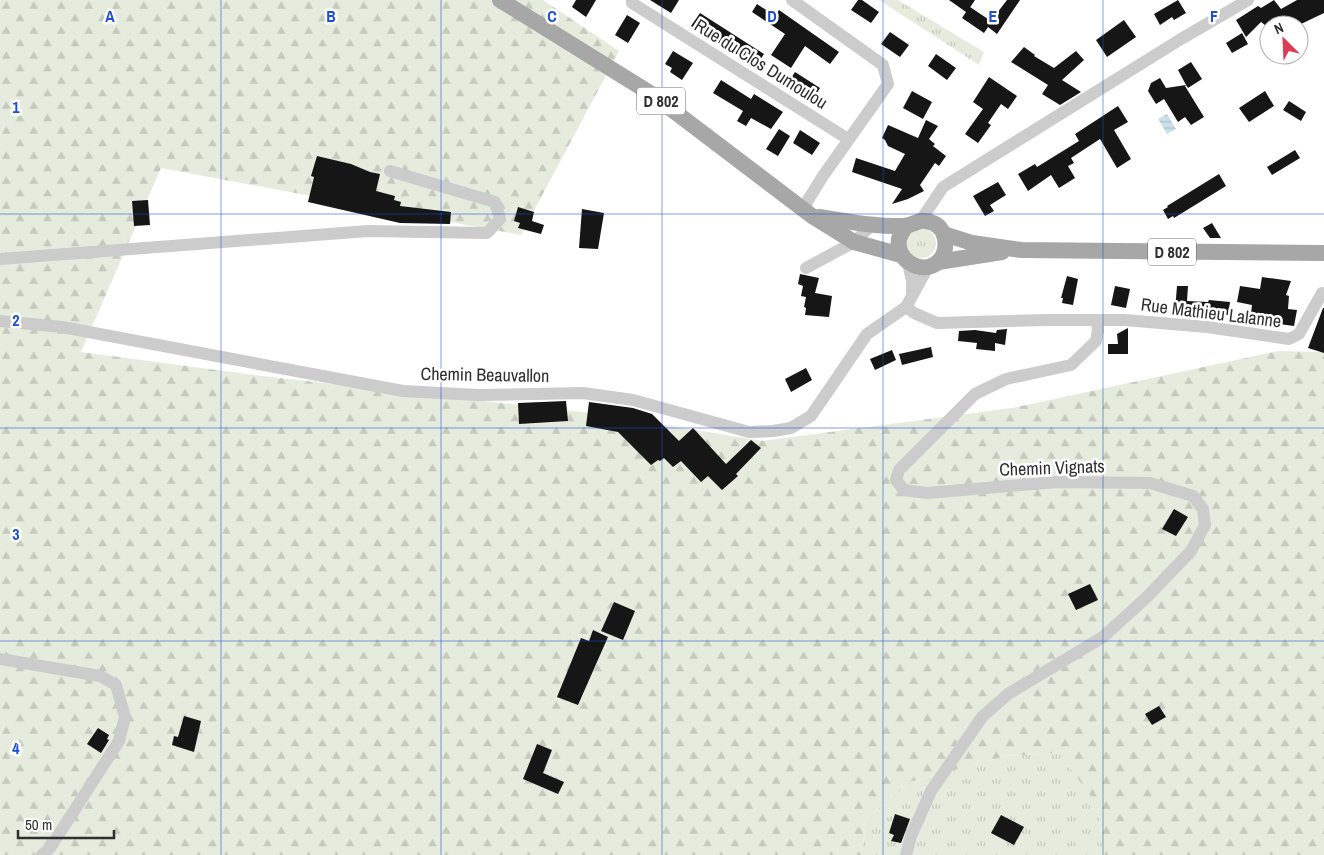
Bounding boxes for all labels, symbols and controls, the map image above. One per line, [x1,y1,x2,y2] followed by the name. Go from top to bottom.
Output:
[105,5,115,27] text: A
[326,5,336,27] text: B
[547,5,557,27] text: C
[989,5,998,27] text: E
[1210,5,1218,27] text: F
[691,14,831,114] street label: Rue du Clos Dumoulou
[1259,15,1309,65] north arrow
[1271,18,1286,38] text: N
[637,88,685,114] road number: D 802
[12,96,20,118] text: 1
[1148,238,1196,266] road number: D 802
[1139,291,1283,334] street label: Rue Mathieu Lalanne
[12,309,20,331] text: 2
[420,361,550,388] street label: Chemin Beauvallon
[999,453,1105,482] street label: Chemin Vignats
[12,523,20,545] text: 3
[12,737,20,759] text: 4
[18,808,114,840] scale bar
[25,814,52,835] text: 50 m

